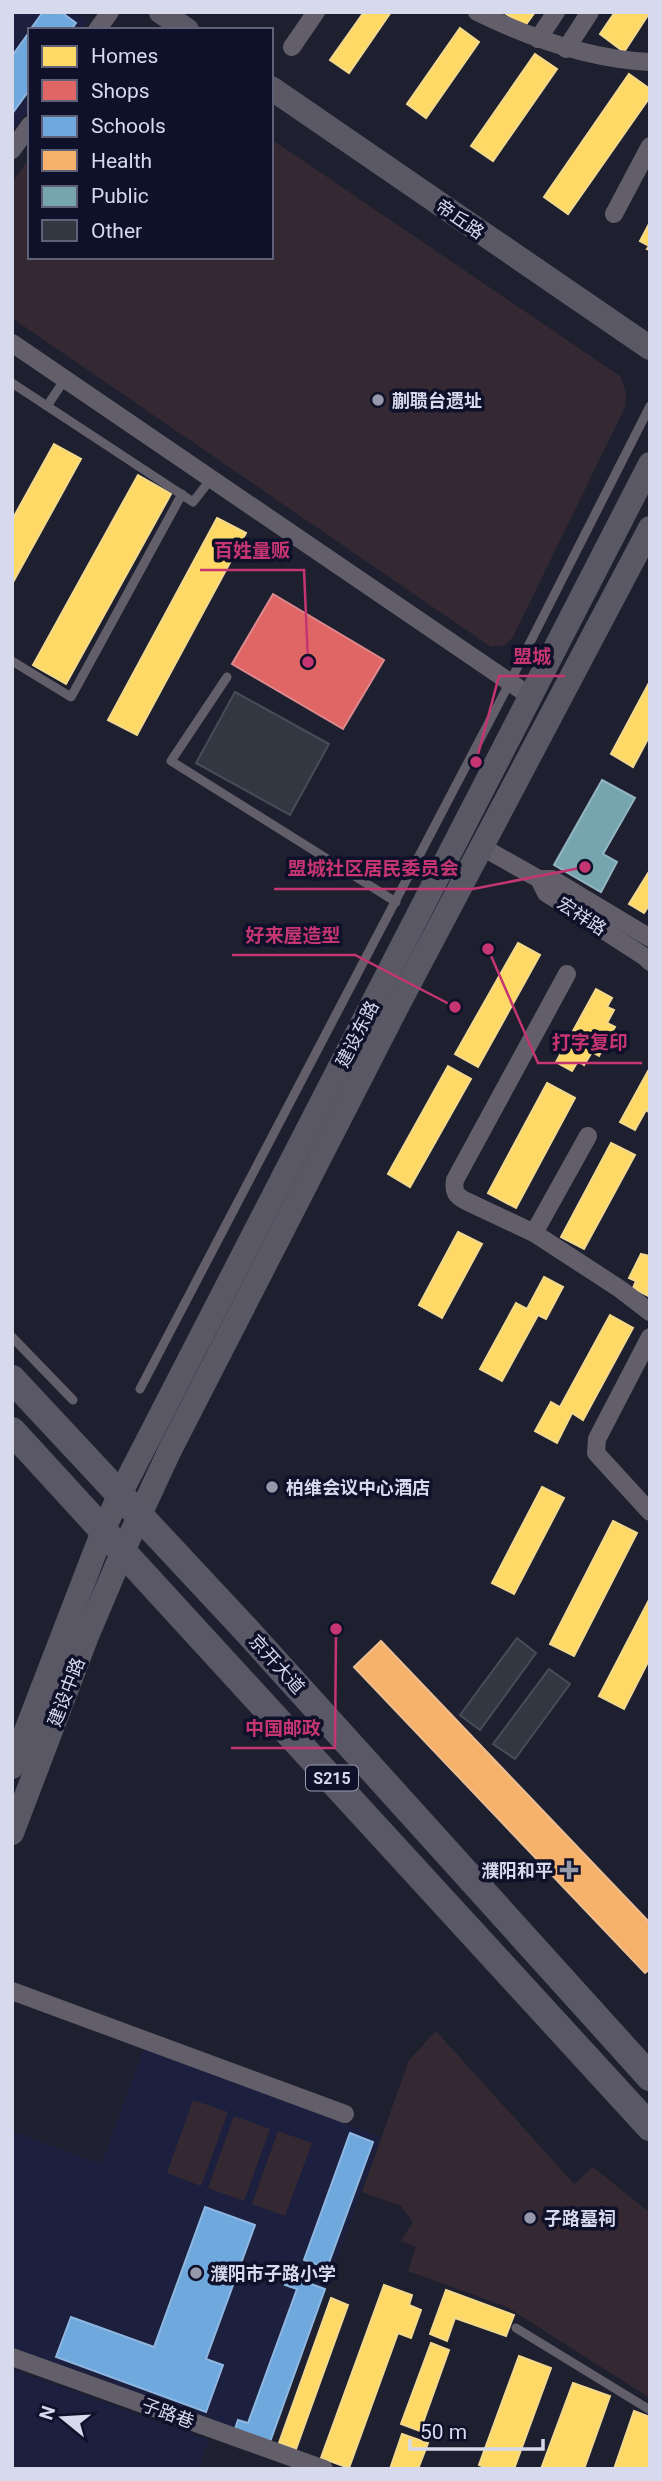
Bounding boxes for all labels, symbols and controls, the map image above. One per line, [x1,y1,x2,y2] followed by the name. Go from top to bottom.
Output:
[28,28,273,259] legend
[91,44,158,68] text: Homes
[91,79,150,103] text: Shops
[91,114,166,138] text: Schools
[91,149,152,173] text: Health
[91,184,149,208] text: Public
[432,195,488,243] street label: 帝丘路
[91,219,142,243] text: Other
[392,390,482,411] place label: 蒯聩台遗址
[370,392,386,408] marker: 蒯聩台遗址
[200,530,304,570] callout: 百姓量贩
[214,539,290,562] text: 百姓量贩
[499,636,565,676] callout: 盟城
[513,645,551,668] text: 盟城
[274,849,473,889] callout: 盟城社区居民委员会
[287,857,459,880] text: 盟城社区居民委员会
[554,892,610,940] street label: 宏祥路
[232,915,355,955] callout: 好来屋造型
[245,924,341,947] text: 好来屋造型
[331,997,383,1071] street label: 建设东路
[538,1023,642,1063] callout: 打字复印
[552,1031,628,1054] text: 打字复印
[286,1477,430,1498] place label: 柏维会议中心酒店
[264,1479,280,1495] marker: 柏维会议中心酒店
[245,1630,309,1698] street label: 京开大道
[43,1655,89,1729] street label: 建设中路
[231,1708,335,1748] callout: 中国邮政
[245,1717,321,1740] text: 中国邮政
[306,1766,358,1790] road number: S215
[481,1860,553,1881] place label: 濮阳和平
[559,1860,579,1880] marker: 濮阳和平
[544,2208,616,2229] place label: 子路墓祠
[522,2210,538,2226] marker: 子路墓祠
[210,2263,336,2284] place label: 濮阳市子路小学
[188,2265,204,2281] marker: 濮阳市子路小学
[28,2383,98,2453] north arrow
[139,2394,197,2432] street label: 子路巷
[34,2403,60,2423] text: N
[410,2408,543,2452] scale bar
[420,2420,467,2444] text: 50 m

